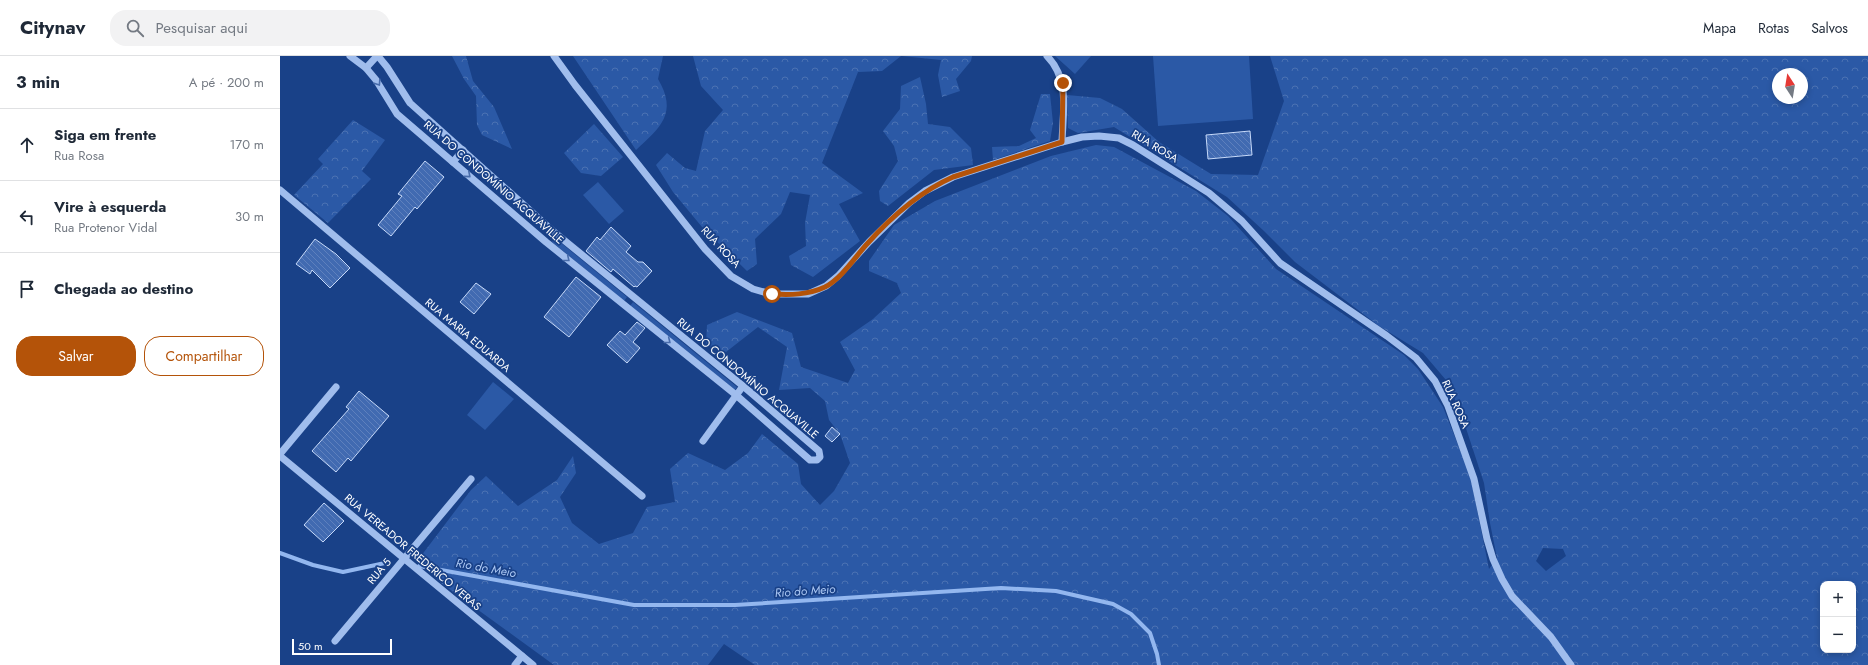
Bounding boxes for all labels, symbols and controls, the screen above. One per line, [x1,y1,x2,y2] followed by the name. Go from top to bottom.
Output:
[110,10,390,46] search box
[20,14,86,41] text: Citynav
[124,17,146,39] icon: search
[156,17,248,39] text: Pesquisar aqui
[1703,18,1736,38] text: Mapa
[1758,18,1789,38] text: Rotas
[1811,18,1848,38] text: Salvos
[1772,68,1808,104] north arrow
[16,70,60,94] text: 3 min
[189,73,264,92] text: A pé · 200 m
[1054,74,1072,92] route end
[373,79,381,86] one-way arrow
[420,117,568,247] street label: RUA DO CONDOMÍNIO ACQUAVILLE
[54,124,156,146] text: Siga em frente
[1129,126,1182,167] street label: RUA ROSA
[16,134,38,156] icon: ahead
[229,135,264,154] text: 170 m
[54,146,104,165] text: Rua Rosa
[464,170,471,177] one-way arrow
[54,196,166,218] text: Vire à esquerda
[16,206,38,228] icon: left
[235,207,264,226] text: 30 m
[54,218,157,237] text: Rua Protenor Vidal
[698,223,745,272] street label: RUA ROSA
[563,255,570,262] one-way arrow
[16,278,38,300] icon: arrive
[54,278,193,300] text: Chegada ao destino
[763,285,781,303] route start
[422,294,515,376] street label: RUA MARIA EDUARDA
[674,314,822,442] street label: RUA DO CONDOMÍNIO ACQUAVILLE
[16,336,136,376] button: Salvar
[144,336,264,376] button: Compartilhar
[664,336,671,343] one-way arrow
[1438,377,1474,432] street label: RUA ROSA
[341,490,485,614] street label: RUA VEREADOR FREDERICO VERAS
[363,554,395,588] street label: RUA 5
[454,554,518,582] water label: Rio do Meio
[774,580,837,602] water label: Rio do Meio
[1820,581,1856,653] map controls
[1820,581,1856,617] button: +
[1820,617,1856,653] button: −
[292,637,392,656] scale bar
[298,638,323,654] text: 50 m

